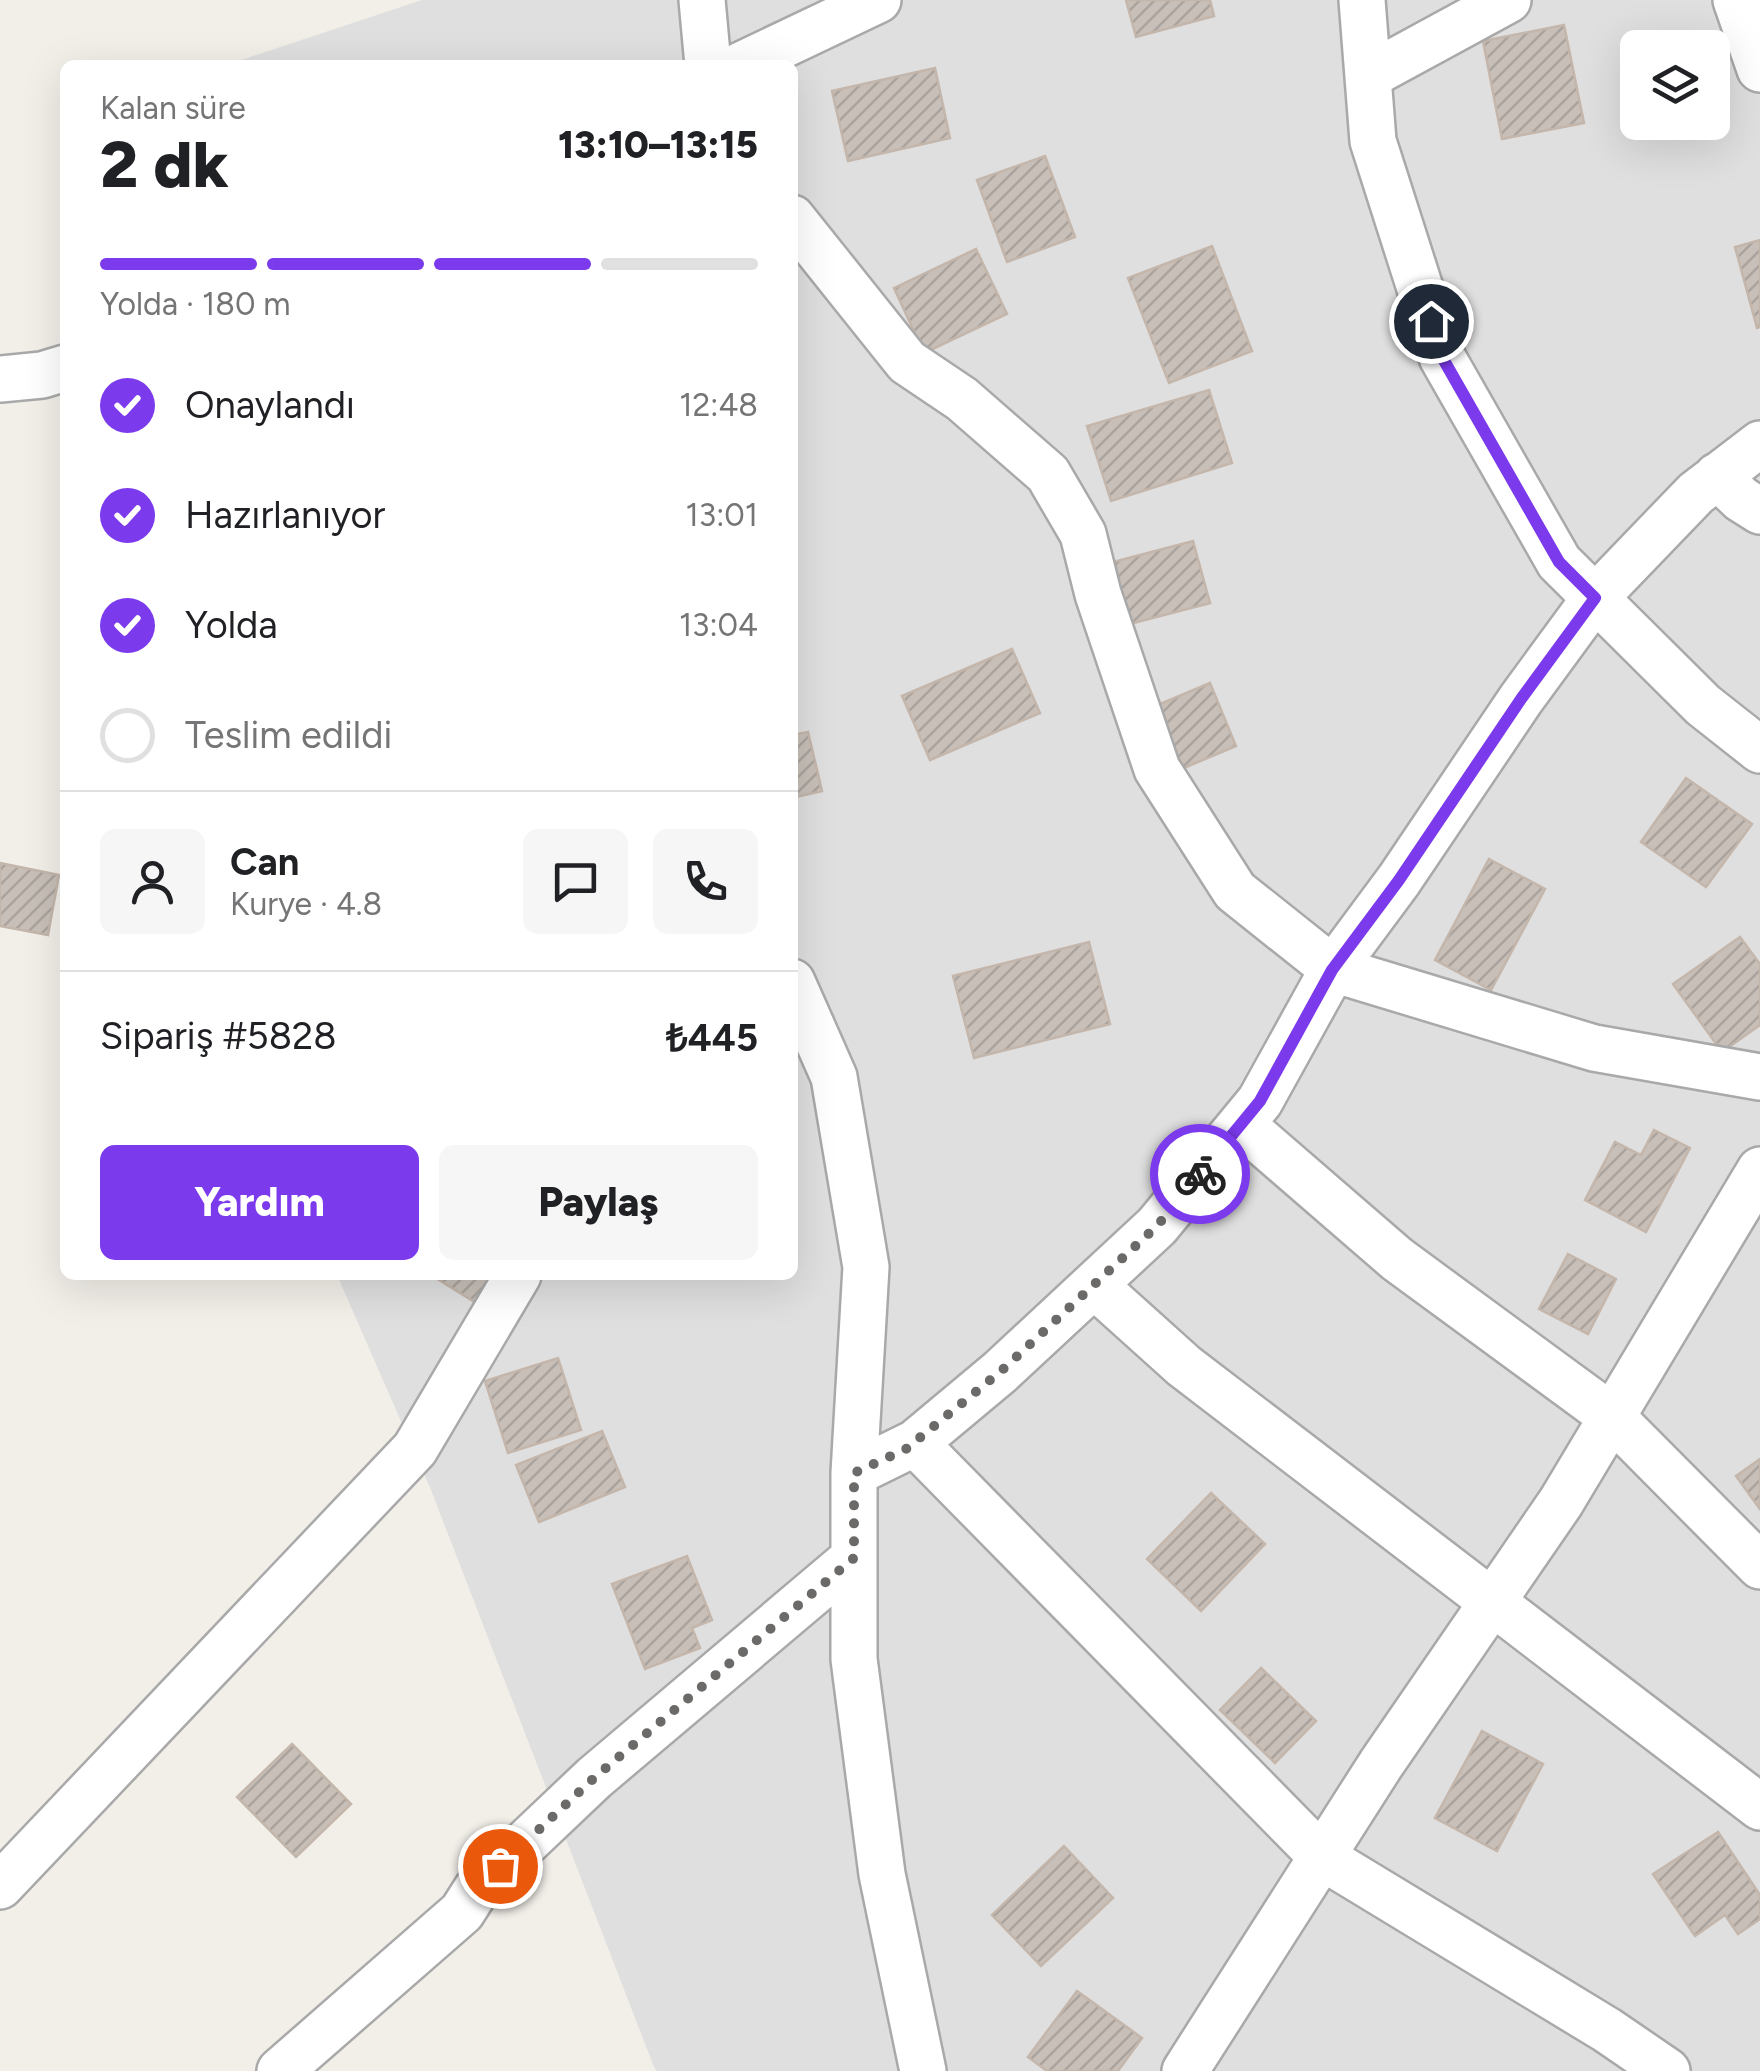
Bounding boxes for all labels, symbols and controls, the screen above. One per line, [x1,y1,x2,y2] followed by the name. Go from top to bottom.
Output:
[1620,30,1730,140] map controls
[1620,30,1730,140] button: layers
[100,89,246,127] text: Kalan süre
[558,122,758,168] text: 13:10–13:15
[100,125,229,203] text: 2 dk
[1389,279,1474,364] pin
[100,285,291,323] text: Yolda · 180 m
[1404,294,1459,349] icon: home
[100,378,155,433] icon: check
[185,382,355,428] text: Onaylandı
[679,386,758,424] text: 12:48
[100,488,155,543] icon: check
[185,492,385,538] text: Hazırlanıyor
[686,496,758,534] text: 13:01
[100,598,155,653] icon: check
[185,602,278,648] text: Yolda
[679,606,758,644] text: 13:04
[185,712,392,758] text: Teslim edildi
[100,829,205,934] button: person
[523,829,628,934] button: chat
[653,829,758,934] button: phone
[230,839,299,885] text: Can
[230,885,382,923] text: Kurye · 4.8
[100,1013,337,1059] text: Sipariş #5828
[666,1015,758,1061] text: ₺445
[1150,1124,1250,1224] courier
[100,1145,419,1260] button: Yardım
[439,1145,758,1260] button: Paylaş
[1173,1147,1228,1202] icon: bike
[458,1824,543,1909] pin
[473,1839,528,1894] icon: bag

